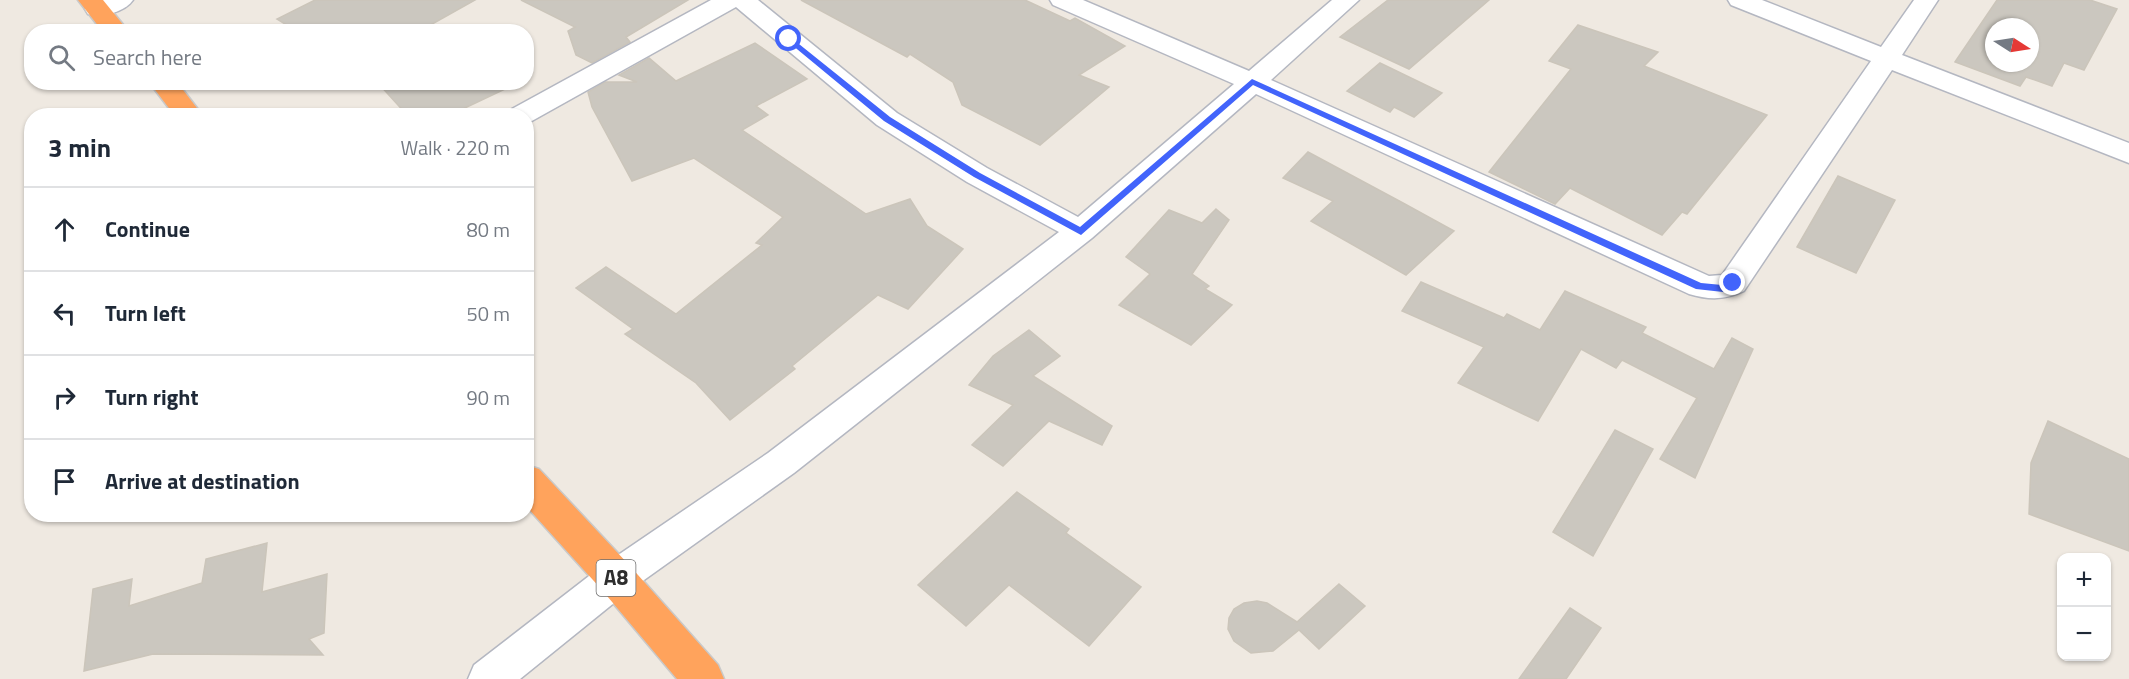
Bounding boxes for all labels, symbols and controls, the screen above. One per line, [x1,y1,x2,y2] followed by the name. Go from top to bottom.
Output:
[1985,18,2039,72] north arrow
[24,24,534,90] search box
[775,25,801,51] route start
[93,40,202,74] text: Search here
[45,41,78,74] icon: search
[48,128,111,167] text: 3 min
[401,132,510,163] text: Walk · 220 m
[105,212,190,246] text: Continue
[48,213,81,246] icon: ahead
[466,214,510,245] text: 80 m
[1719,269,1745,295] route end
[105,296,186,330] text: Turn left
[48,297,81,330] icon: left
[466,298,510,329] text: 50 m
[105,380,199,414] text: Turn right
[48,381,81,414] icon: right
[466,382,510,413] text: 90 m
[105,464,300,498] text: Arrive at destination
[48,465,81,498] icon: arrive
[2057,553,2111,661] map controls
[2057,553,2111,607] button: +
[596,560,636,596] road number: A8
[2057,607,2111,661] button: −

